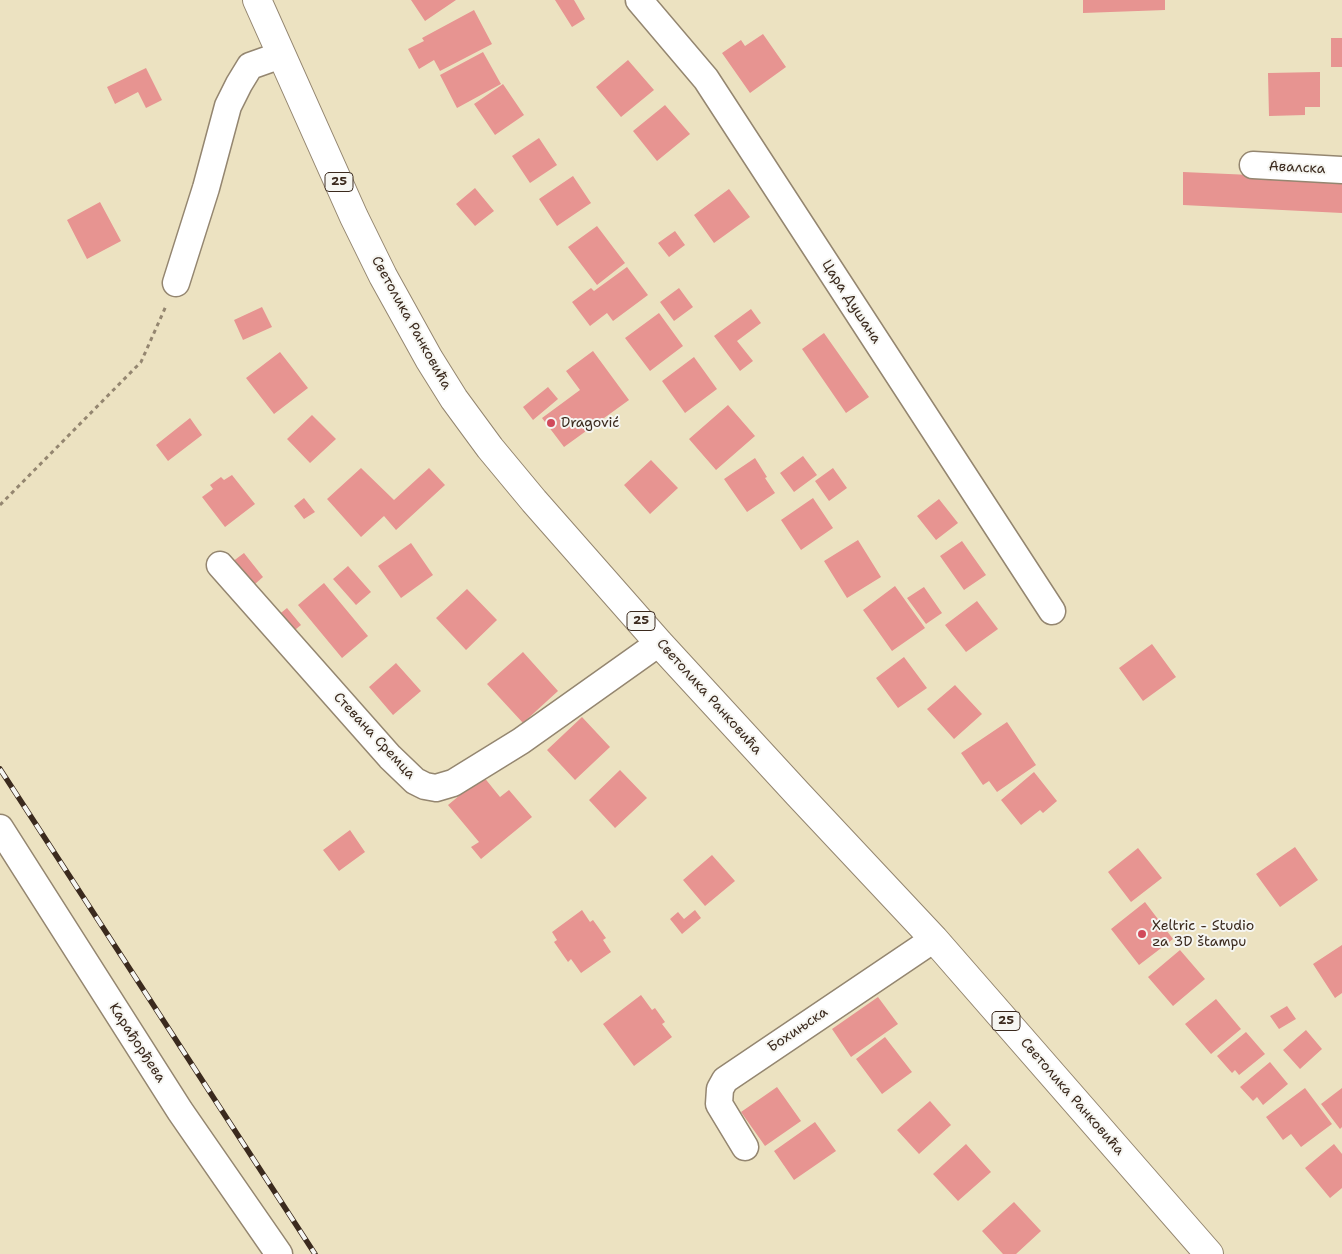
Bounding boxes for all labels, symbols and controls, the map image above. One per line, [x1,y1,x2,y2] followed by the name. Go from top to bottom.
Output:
[1268,158,1326,178] street label: Авалска
[325,172,353,192] road number: 25
[367,253,455,393] street label: Светолика Ранковића
[818,257,884,347] street label: Цара Душана
[561,415,619,431] place label: Dragović
[545,417,557,429] marker: Dragović
[627,612,655,630] road number: 25
[653,636,765,758] street label: Светолика Ранковића
[330,689,418,783] street label: Стевана Сремца
[1152,918,1254,950] place label: Xeltric - Studio za 3D štampu
[1136,928,1148,940] marker: Xeltric - Studio za 3D štampu
[105,1000,169,1086] street label: Карађорђева
[765,1004,831,1056] street label: Бохињска
[992,1011,1020,1030] road number: 25
[1017,1035,1127,1159] street label: Светолика Ранковића

